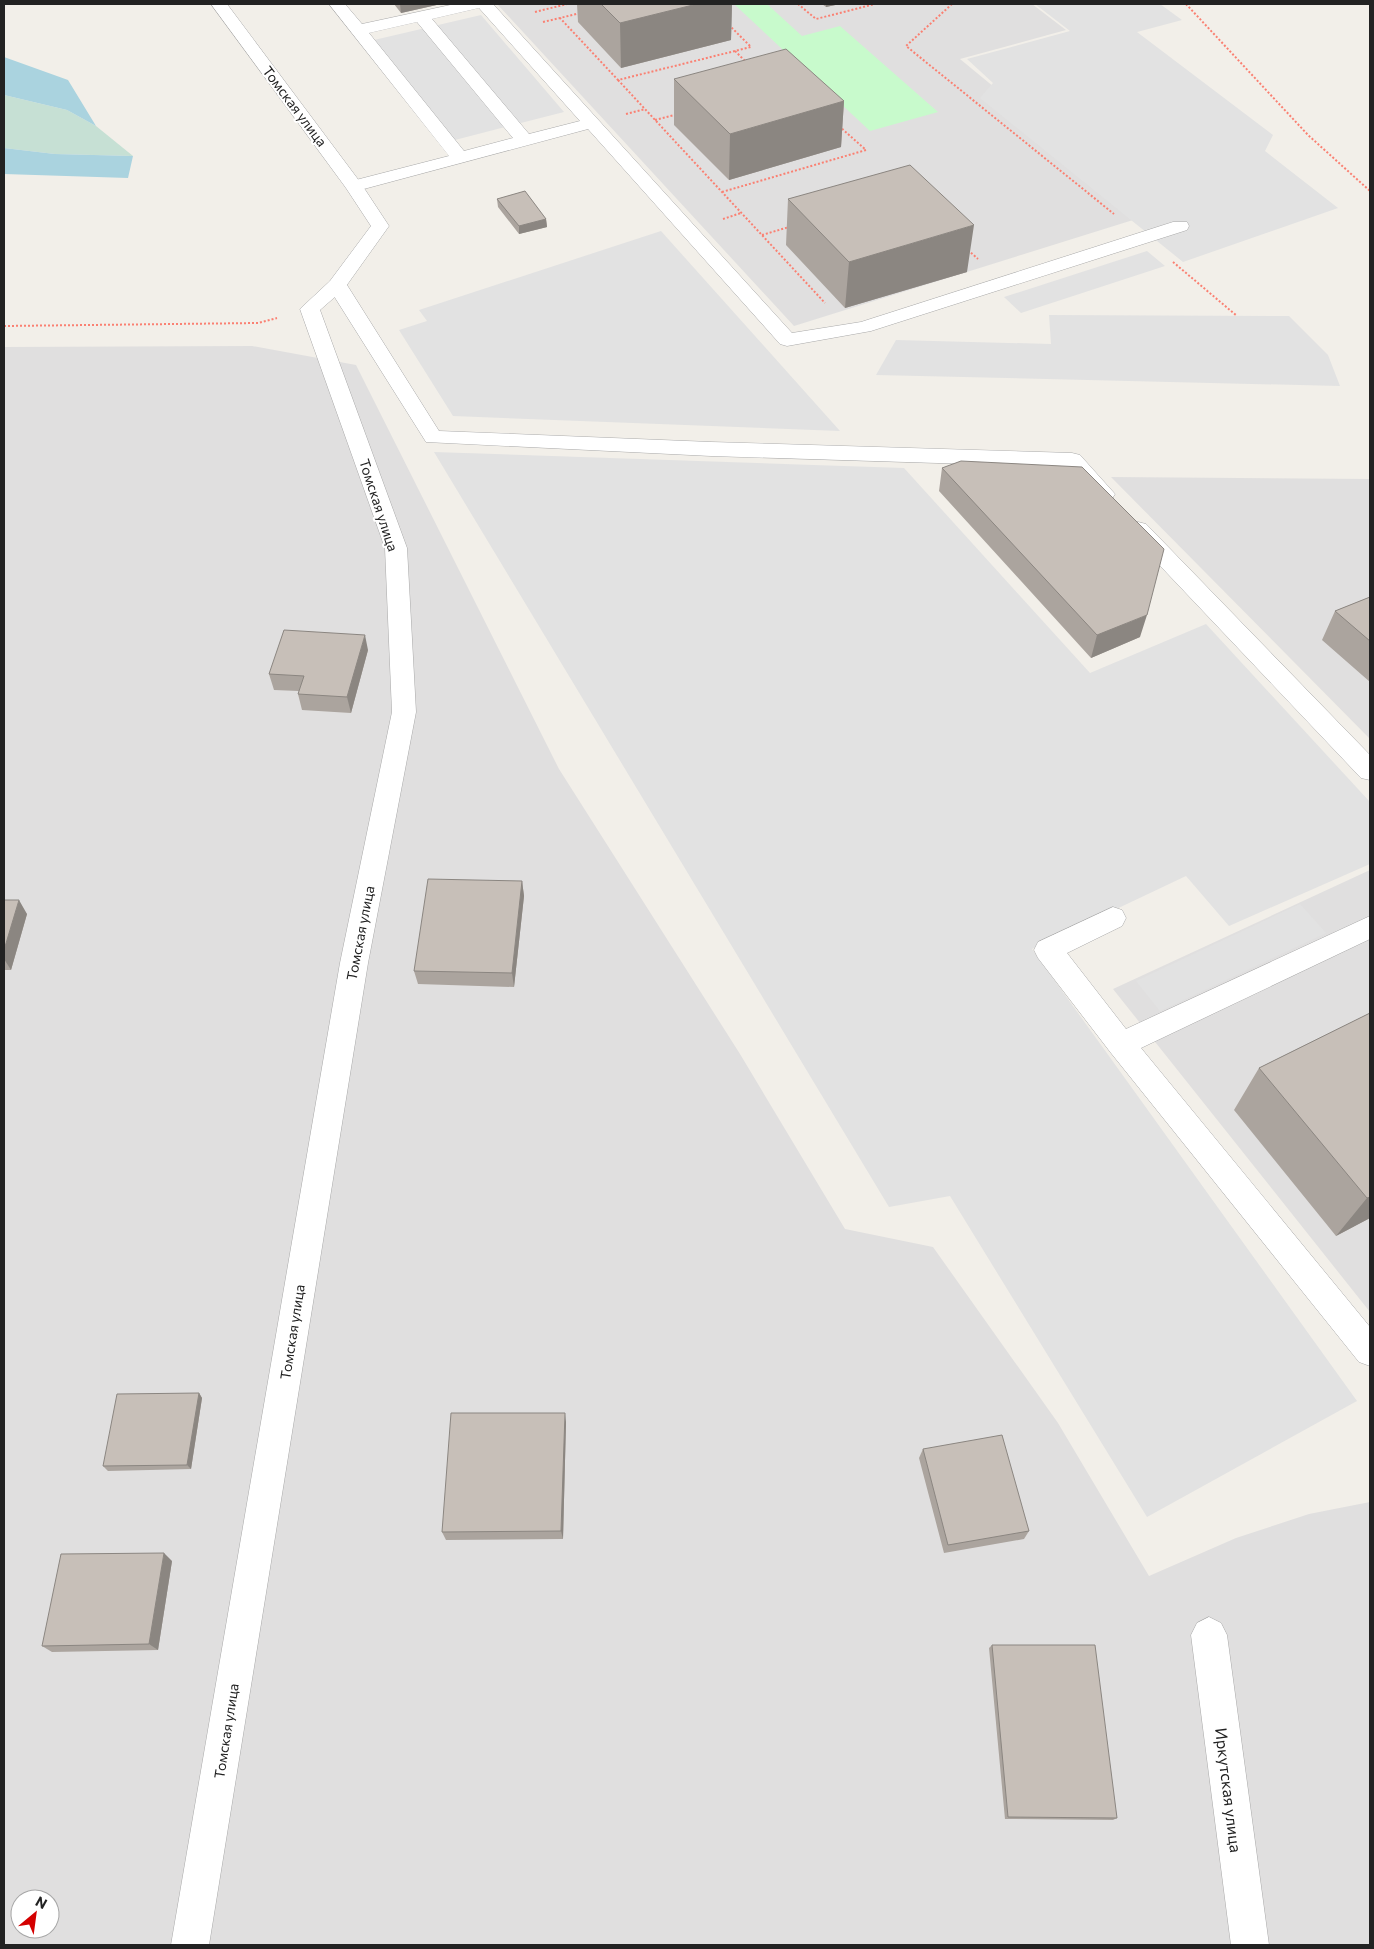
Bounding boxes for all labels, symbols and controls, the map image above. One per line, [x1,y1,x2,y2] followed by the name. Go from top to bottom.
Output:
[259,62,331,150] street label: Томская улица
[356,457,402,553] street label: Томская улица
[342,884,378,982] street label: Томская улица
[276,1283,308,1381] street label: Томская улица
[210,1682,242,1780] street label: Томская улица
[1212,1726,1246,1854] street label: Иркутская улица
[10,1889,60,1939] north arrow
[33,1892,50,1912] text: N

